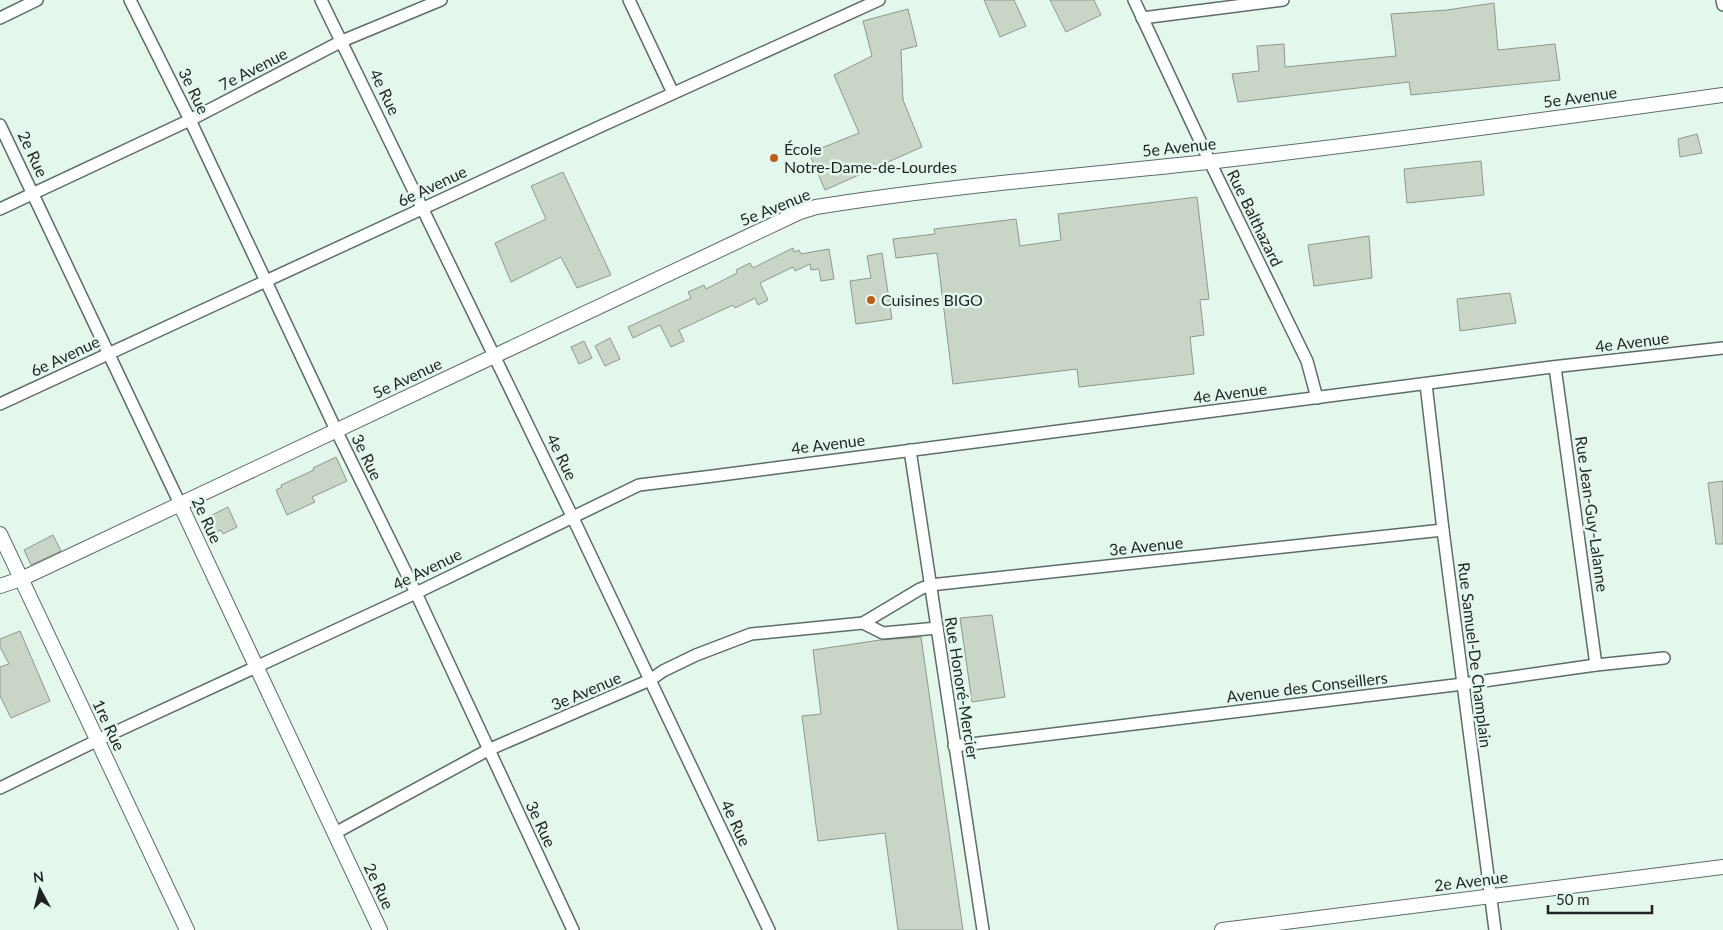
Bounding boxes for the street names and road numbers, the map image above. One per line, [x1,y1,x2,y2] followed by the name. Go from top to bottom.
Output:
[215,43,290,94] street label: 7e Avenue
[175,65,214,117] street label: 3e Rue
[366,66,405,118] street label: 4e Rue
[1542,82,1618,111] street label: 5e Avenue
[15,128,52,180] street label: 2e Rue
[1141,133,1217,160] street label: 5e Avenue
[394,161,469,210] street label: 6e Avenue
[1224,166,1287,269] street label: Rue Balthazard
[737,184,813,229] street label: 5e Avenue
[1594,328,1670,355] street label: 4e Avenue
[27,331,102,380] street label: 6e Avenue
[369,353,444,402] street label: 5e Avenue
[1192,379,1268,406] street label: 4e Avenue
[790,430,866,457] street label: 4e Avenue
[348,431,387,483] street label: 3e Rue
[543,431,582,483] street label: 4e Rue
[1572,435,1613,593] street label: Rue Jean-Guy-Lalanne
[189,494,226,546] street label: 2e Rue
[1108,532,1184,559] street label: 3e Avenue
[389,544,464,593] street label: 4e Avenue
[1455,561,1496,749] street label: Rue Samuel-De Champlain
[942,615,983,761] street label: Rue Honoré-Mercier
[548,667,624,714] street label: 3e Avenue
[1225,667,1389,706] street label: Avenue des Conseillers
[89,696,130,753] street label: 1re Rue
[718,797,755,849] street label: 4e Rue
[523,798,560,850] street label: 3e Rue
[361,860,398,912] street label: 2e Rue
[1433,867,1509,894] street label: 2e Avenue

